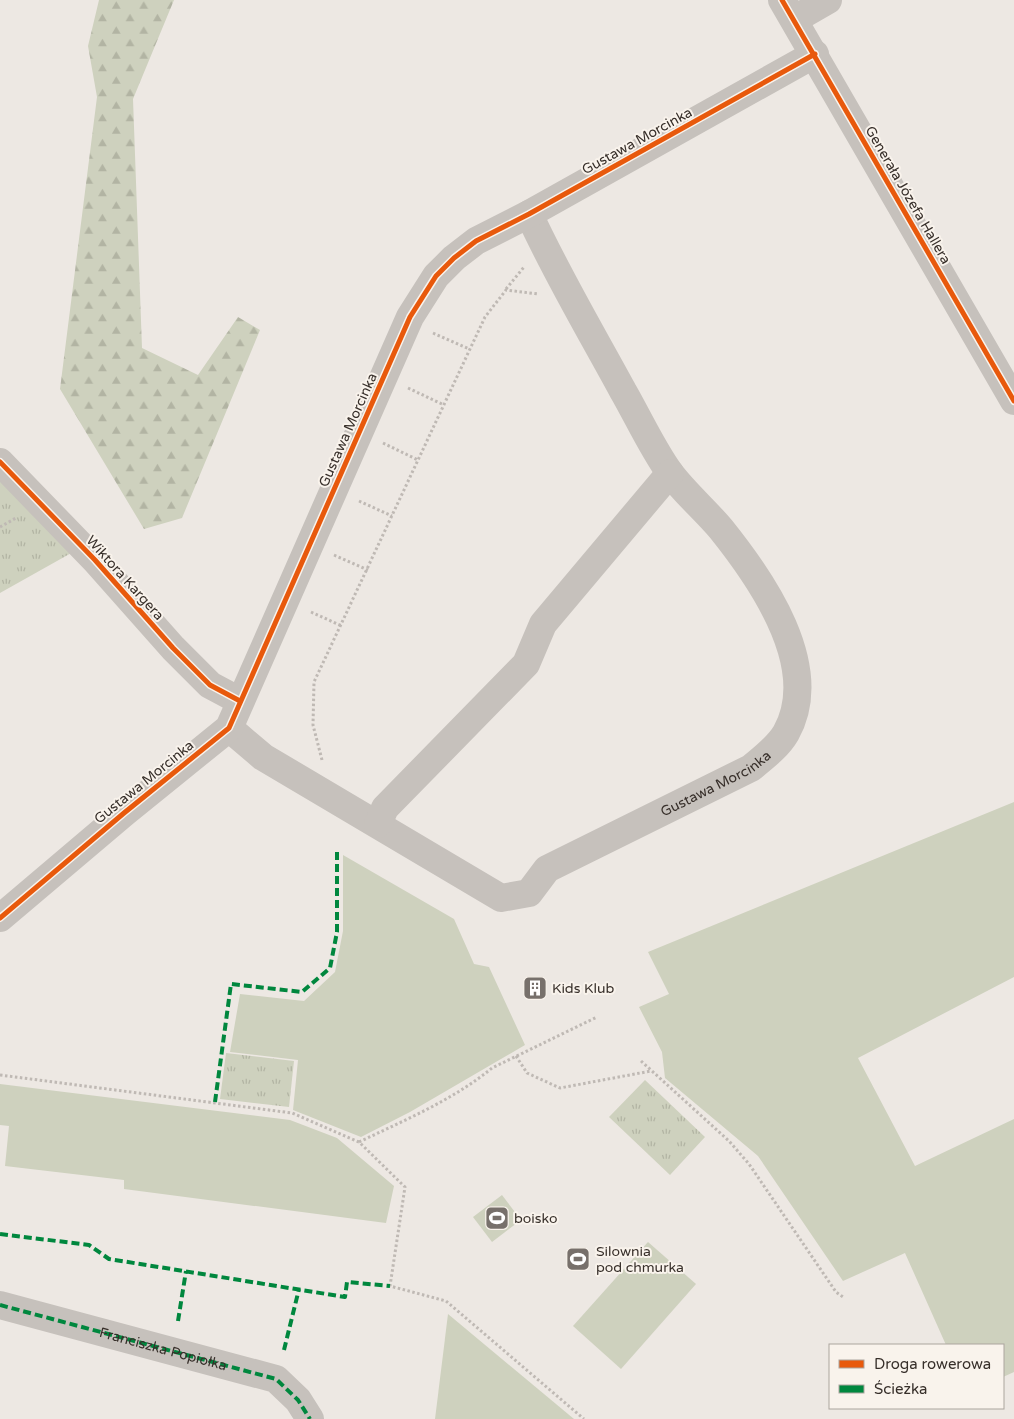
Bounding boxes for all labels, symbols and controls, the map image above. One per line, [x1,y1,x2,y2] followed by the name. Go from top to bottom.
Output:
[579,104,695,178] street label: Gustawa Morcinka
[862,123,954,267] street label: Generała Józefa Hallera
[315,370,381,490] street label: Gustawa Morcinka
[82,532,168,624] street label: Wiktora Kargera
[91,737,197,827] street label: Gustawa Morcinka
[658,747,774,820] street label: Gustawa Morcinka
[522,975,548,1001] building icon: Kids Klub
[552,980,614,997] place label: Kids Klub
[484,1205,510,1231] sports icon: boisko
[514,1210,558,1227] place label: boisko
[596,1243,684,1276] place label: Silownia pod chmurka
[565,1246,591,1272] sports icon: Silownia pod chmurka
[98,1324,229,1374] street label: Franciszka Popiołka
[829,1344,1004,1409] legend
[874,1355,991,1373] text: Droga rowerowa
[874,1380,927,1398] text: Ścieżka

